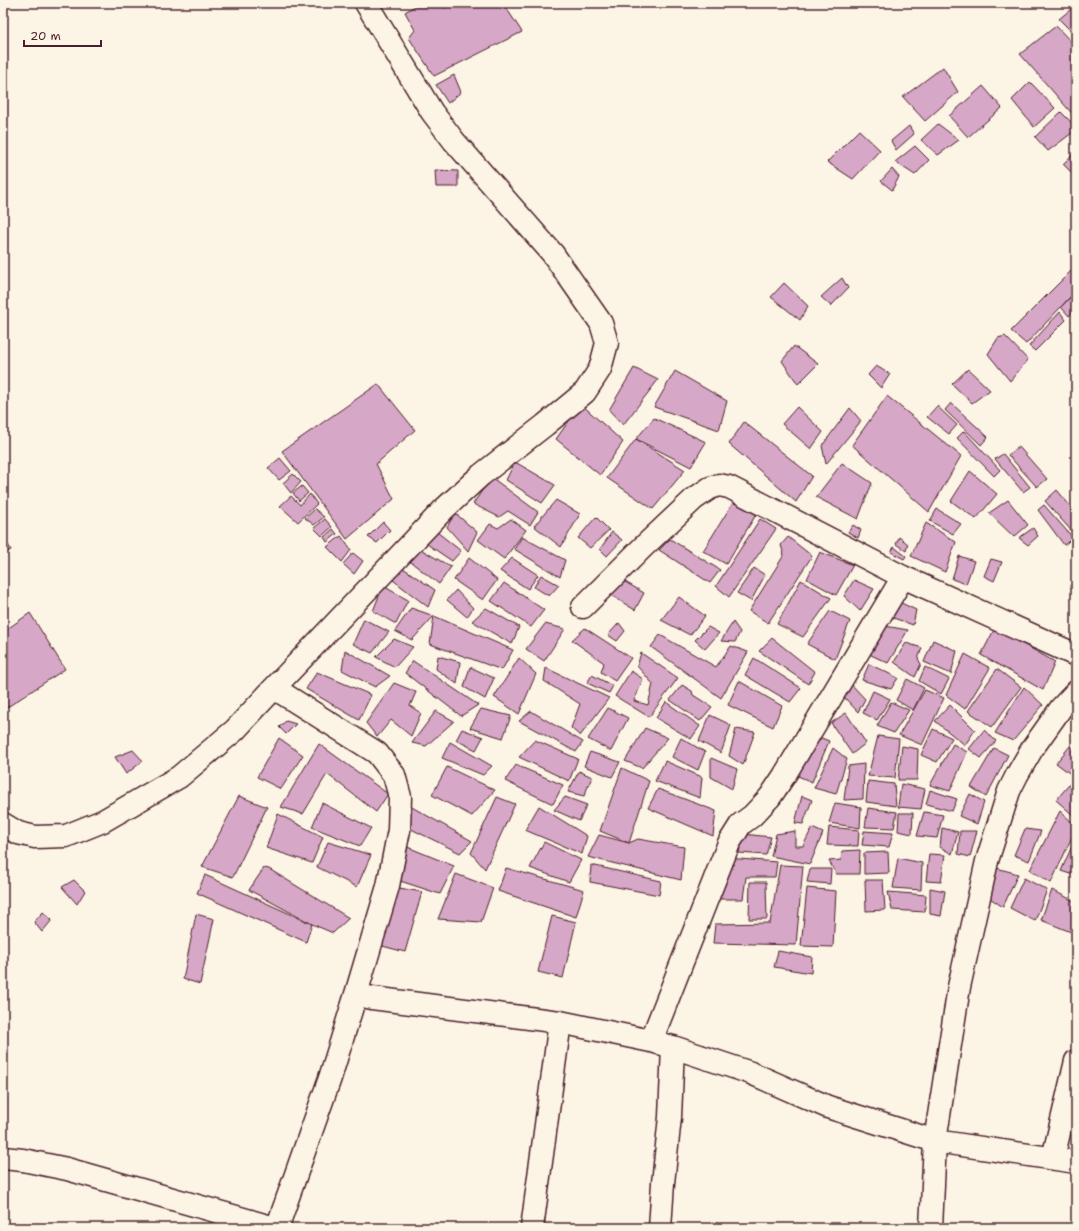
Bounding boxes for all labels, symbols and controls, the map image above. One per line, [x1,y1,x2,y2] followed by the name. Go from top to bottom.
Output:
[24,22,101,48] scale bar
[30,28,61,44] text: 20 m

